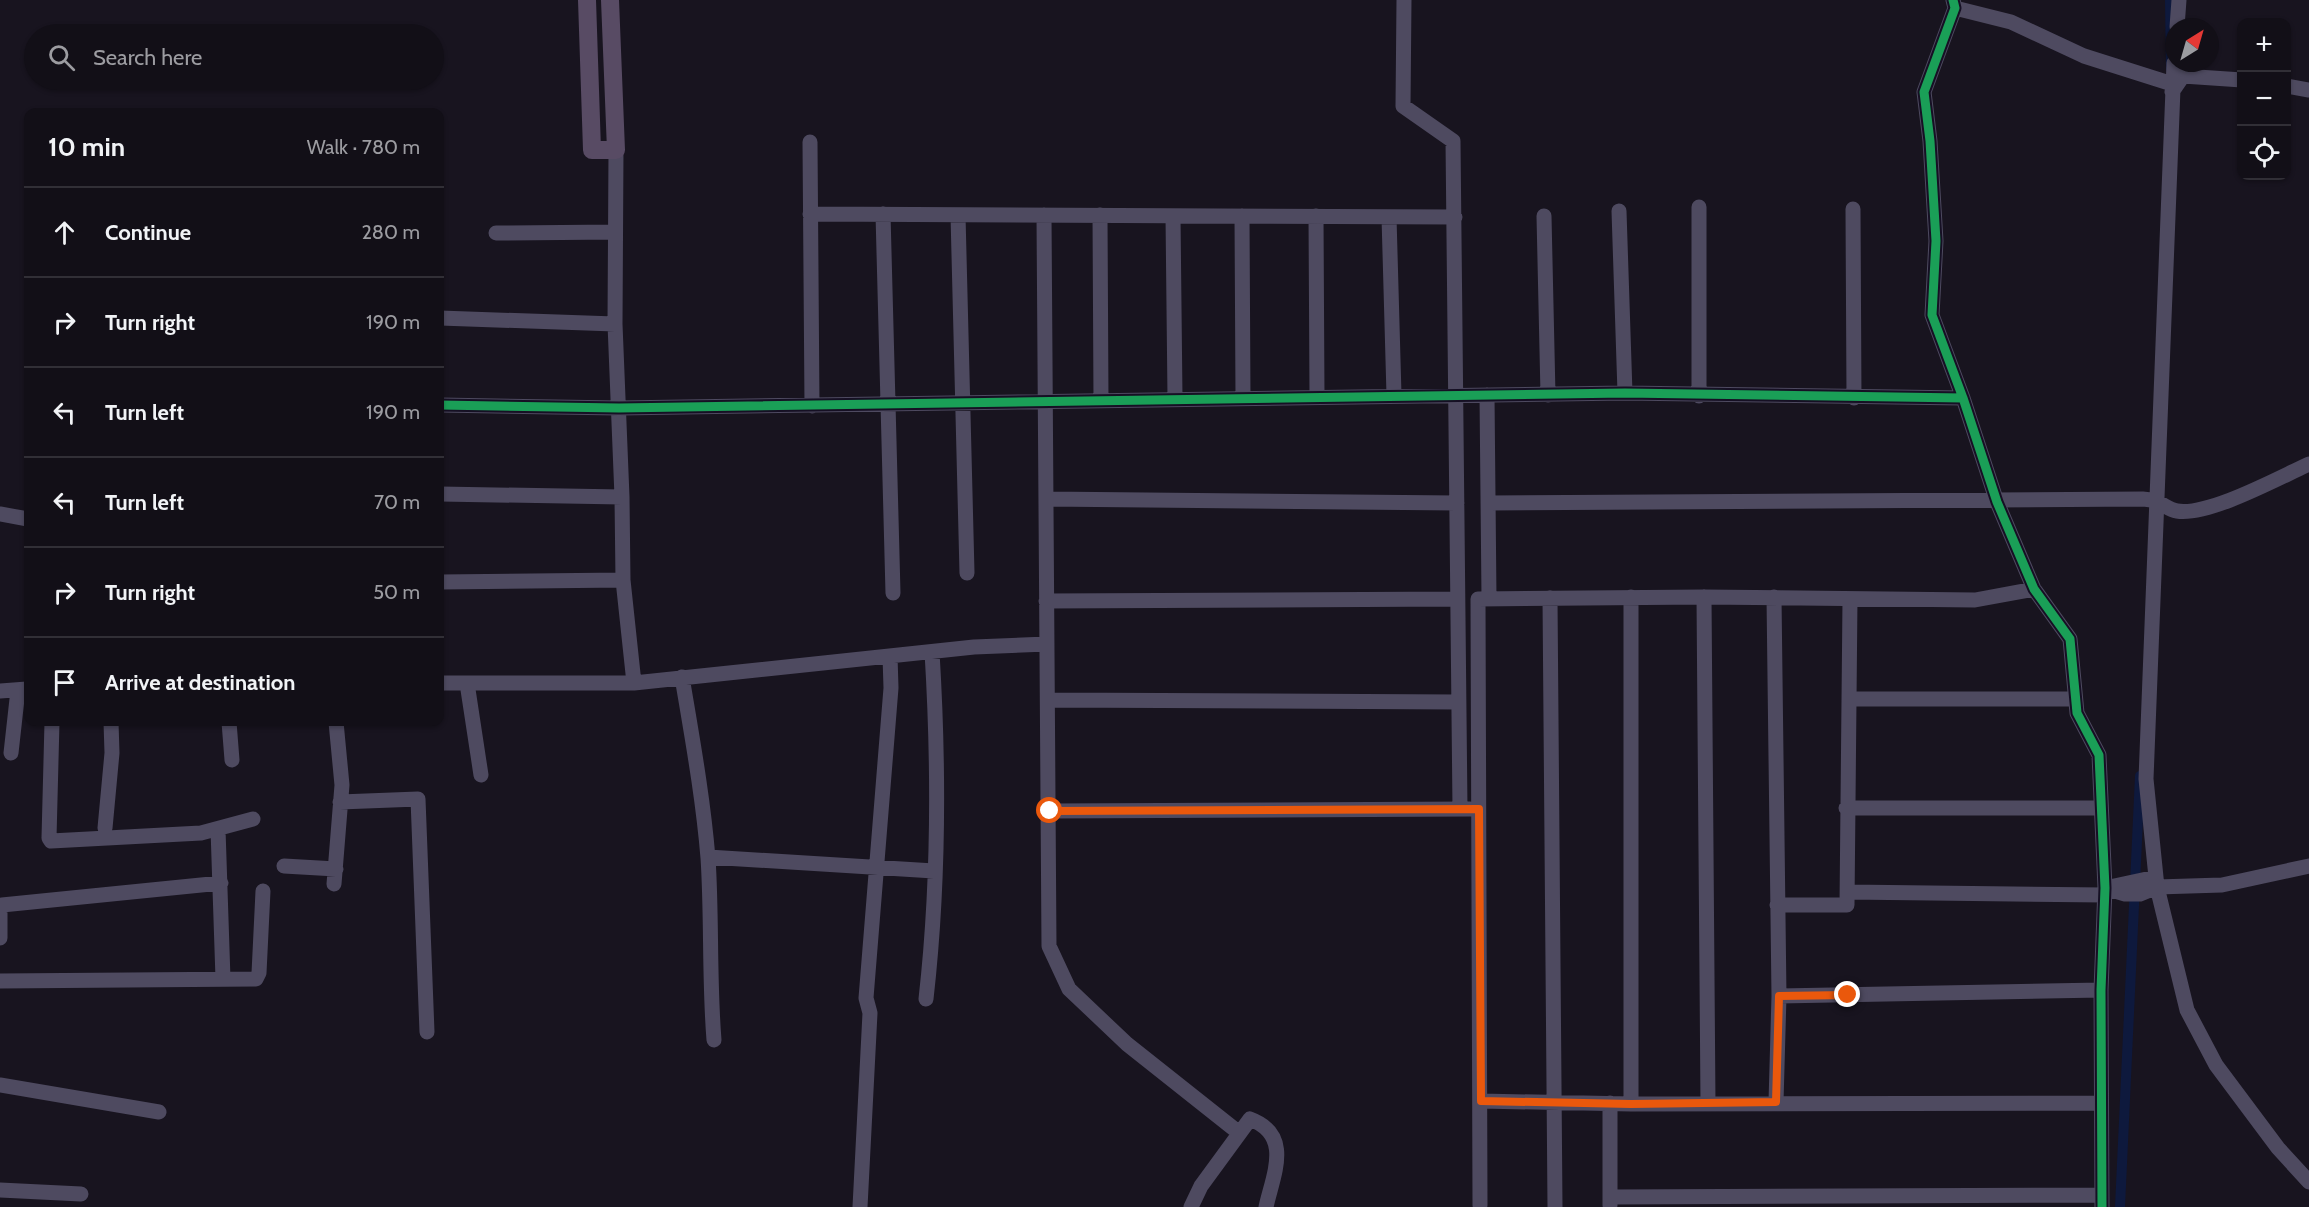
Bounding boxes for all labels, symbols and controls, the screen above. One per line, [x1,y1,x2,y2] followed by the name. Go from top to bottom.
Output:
[2165,18,2219,72] north arrow
[2237,18,2291,180] map controls
[2237,18,2291,72] button: +
[24,24,444,90] search box
[45,41,78,74] icon: search
[93,44,202,71] text: Search here
[2237,72,2291,126] button: −
[2237,126,2291,180] button: locate
[48,131,125,163] text: 10 min
[307,135,420,159] text: Walk · 780 m
[48,216,81,249] icon: ahead
[105,219,191,246] text: Continue
[361,220,420,244] text: 280 m
[48,306,81,339] icon: right
[105,309,195,336] text: Turn right
[366,310,420,334] text: 190 m
[48,396,81,429] icon: left
[105,399,184,426] text: Turn left
[366,400,420,424] text: 190 m
[48,486,81,519] icon: left
[105,489,184,516] text: Turn left
[374,490,420,514] text: 70 m
[48,576,81,609] icon: right
[105,579,195,606] text: Turn right
[373,580,420,604] text: 50 m
[48,666,81,699] icon: arrive
[105,669,295,696] text: Arrive at destination
[1036,797,1062,823] route start
[1834,981,1860,1007] route end

